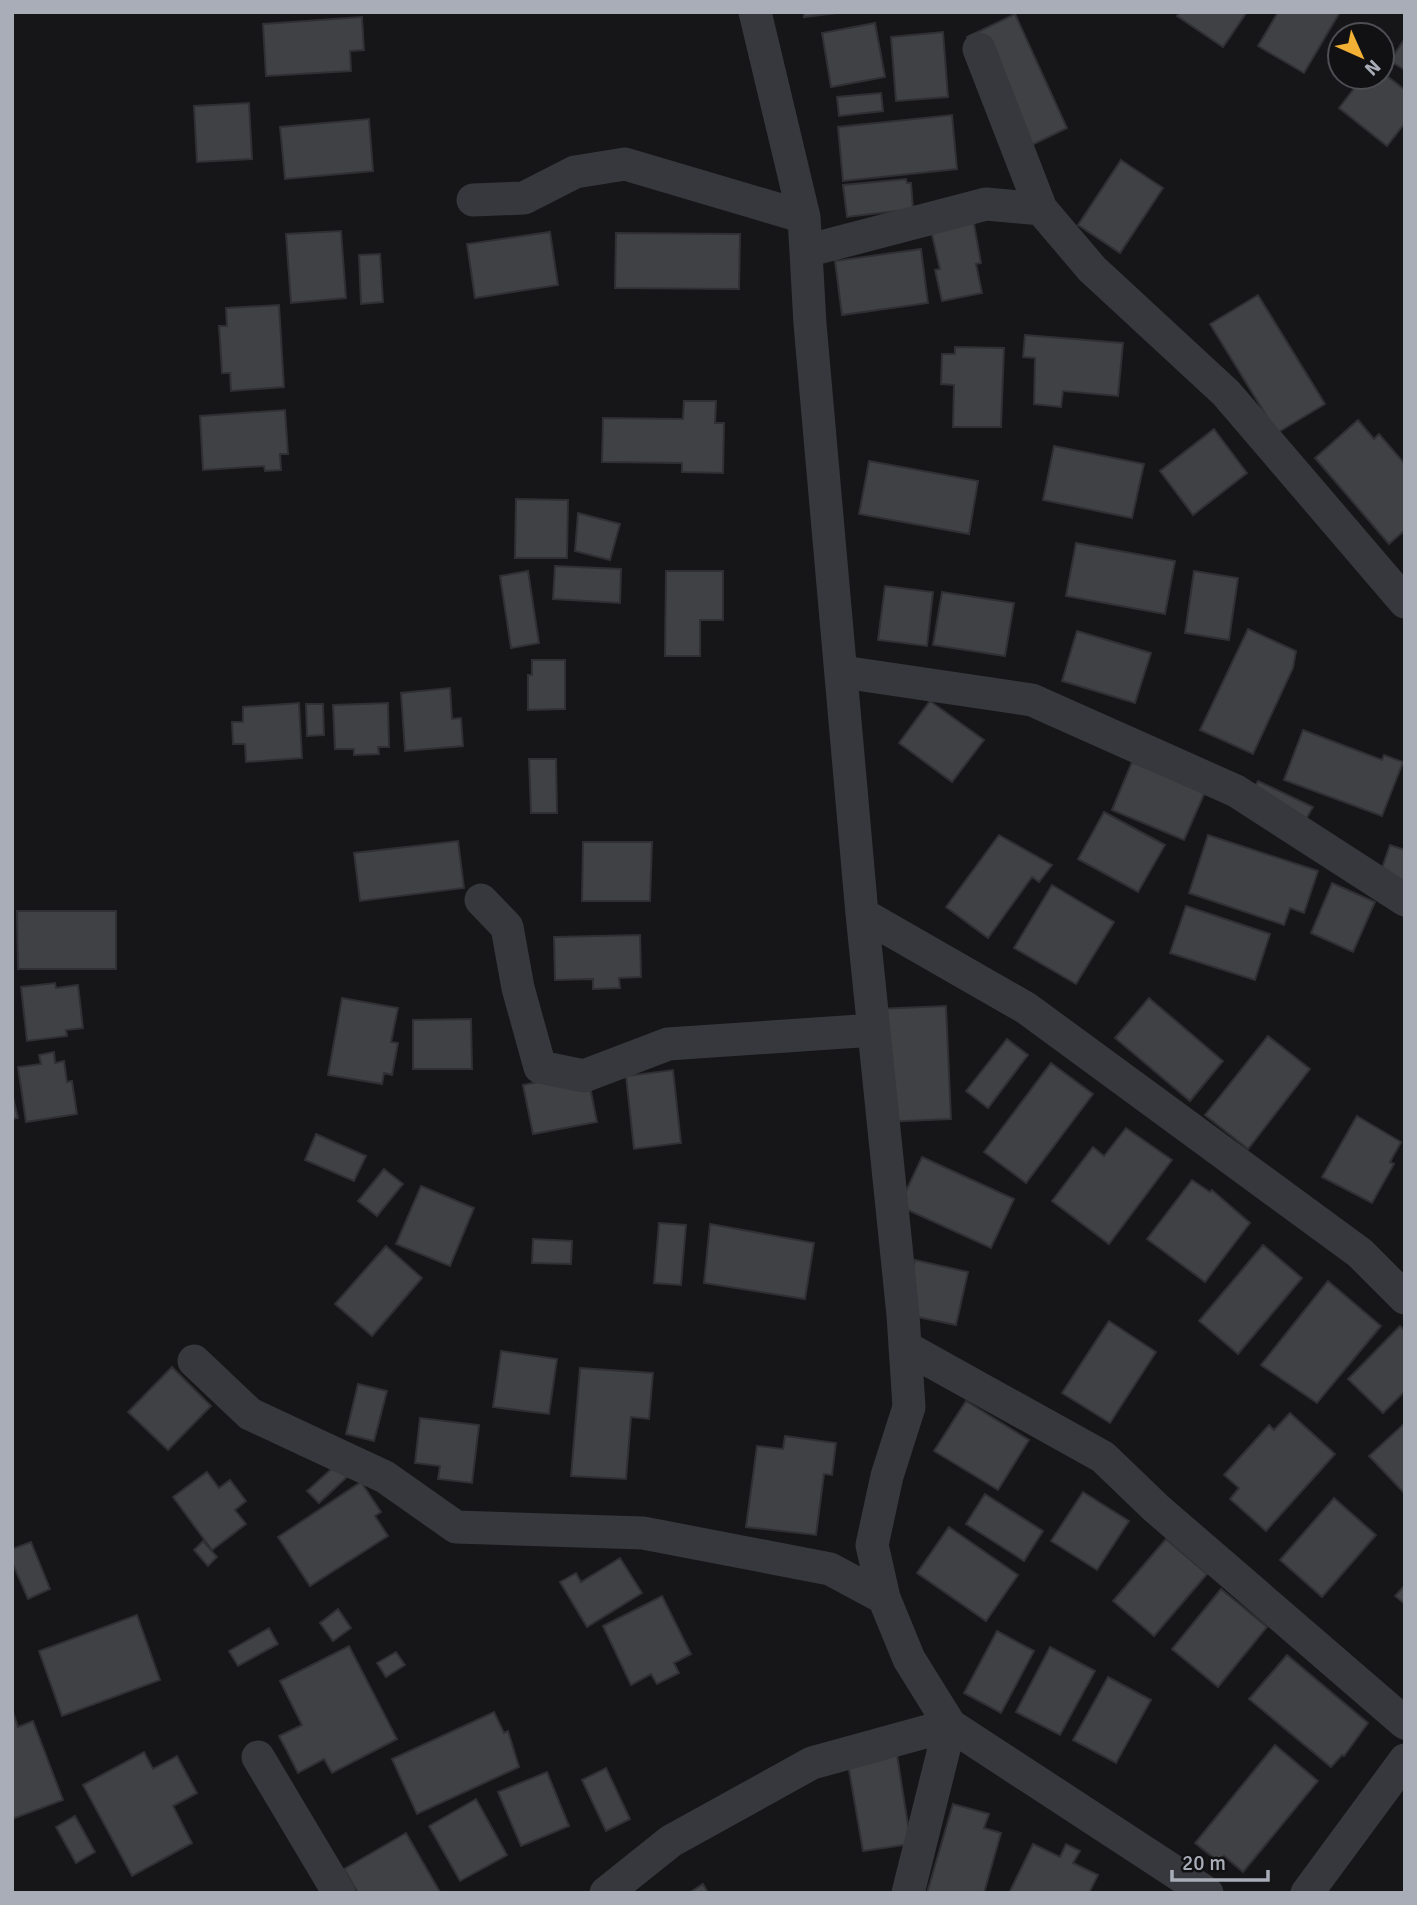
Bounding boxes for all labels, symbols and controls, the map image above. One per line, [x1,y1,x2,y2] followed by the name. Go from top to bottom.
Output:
[1326,21,1396,91] north arrow
[1359,54,1385,80] text: N
[1172,1839,1268,1883] scale bar
[1182,1850,1226,1876] text: 20 m

